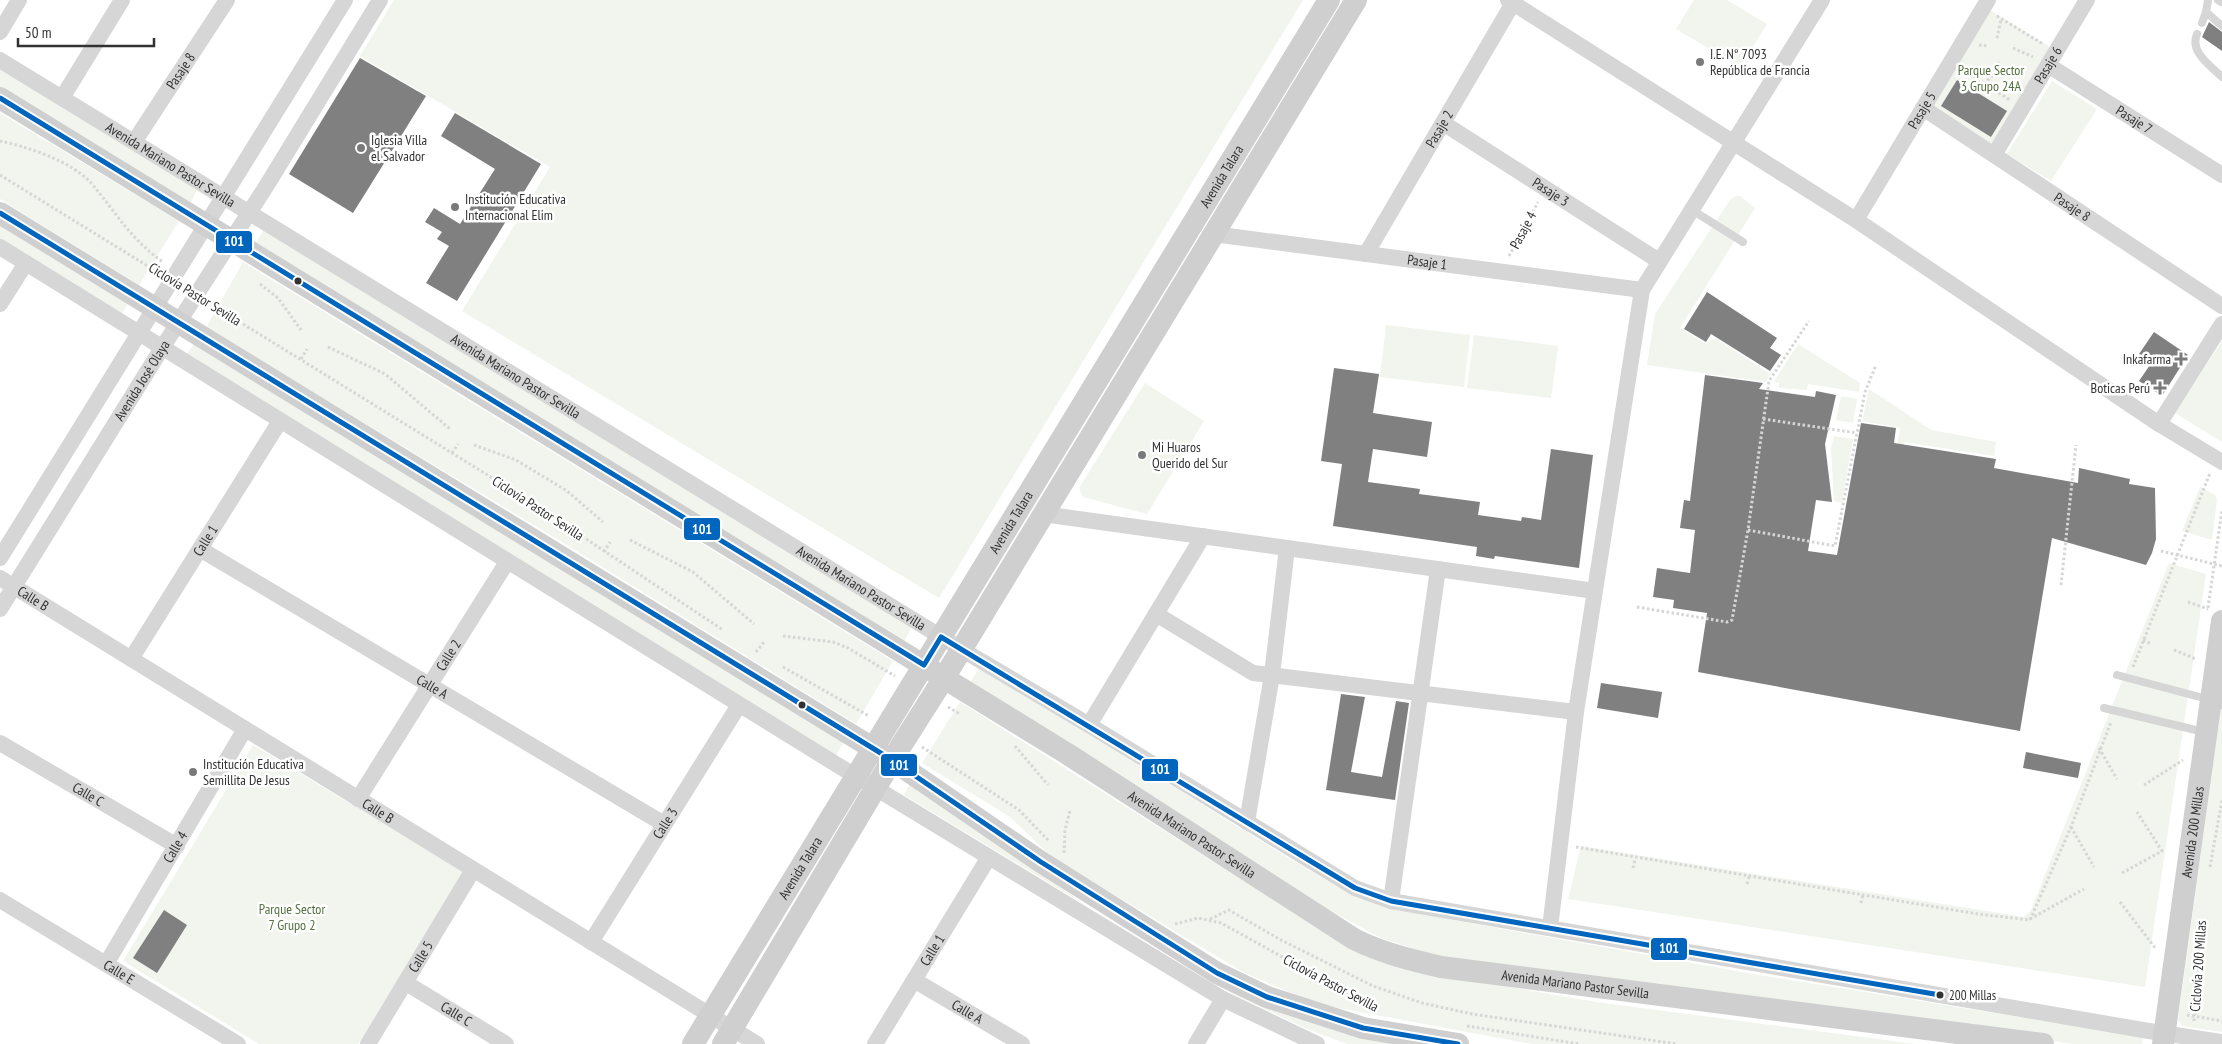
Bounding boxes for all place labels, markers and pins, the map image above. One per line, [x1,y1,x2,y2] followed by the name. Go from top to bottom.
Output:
[1710,45,1810,79] place label: I.E. N° 7093 República de Francia
[1694,56,1706,68] marker: I.E. N° 7093 República de Francia
[371,131,427,165] place label: Iglesia Villa el Salvador
[355,142,367,154] marker: Iglesia Villa el Salvador
[465,190,566,224] place label: Institución Educativa Internacional Elim
[449,201,461,213] marker: Institución Educativa Internacional Elim
[293,276,303,286] unlabelled marker
[2123,350,2171,368] place label: Inkafarma
[2175,353,2187,365] marker: Inkafarma
[2091,379,2150,397] place label: Boticas Perú
[2154,382,2166,394] marker: Boticas Perú
[1152,438,1228,472] place label: Mi Huaros Querido del Sur
[1136,449,1148,461] marker: Mi Huaros Querido del Sur
[797,700,807,710] unlabelled marker
[203,755,304,789] place label: Institución Educativa Semillita De Jesus
[187,766,199,778] marker: Institución Educativa Semillita De Jesus
[1949,987,1996,1004] place label: 200 Millas
[1935,990,1945,1000] marker: 200 Millas

